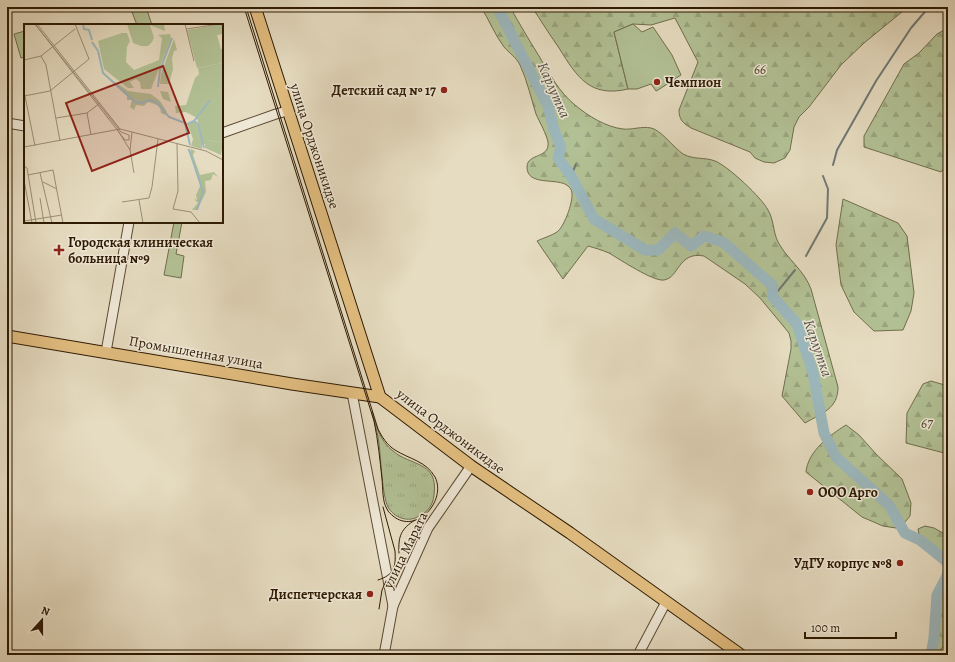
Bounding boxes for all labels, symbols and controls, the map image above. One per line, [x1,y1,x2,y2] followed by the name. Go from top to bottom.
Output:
[24,24,223,223] inset map
[533,59,575,121] water label: Карлутка
[754,60,766,79] park label: 66
[665,73,721,92] place label: Чемпион
[652,77,662,87] marker: Чемпион
[285,80,344,211] street label: улица Орджоникидзе
[332,81,436,100] place label: Детский сад № 17
[439,85,449,95] marker: Детский сад № 17
[68,233,213,268] place label: Городская клиническая больница №9
[53,244,65,256] marker: Городская клиническая больница №9
[799,317,837,379] water label: Карлутка
[127,331,265,374] street label: Промышленная улица
[392,384,509,478] street label: улица Орджоникидзе
[921,414,934,433] park label: 67
[818,483,878,502] place label: ООО Арго
[805,487,815,497] marker: ООО Арго
[378,508,432,593] street label: улица Марата
[794,554,892,573] place label: УдГУ корпус №8
[895,558,905,568] marker: УдГУ корпус №8
[269,585,362,604] place label: Диспетчерская
[365,589,375,599] marker: Диспетчерская
[22,600,62,640] north arrow
[39,603,52,620] text: N
[805,614,896,640] scale bar
[811,620,840,636] text: 100 m

